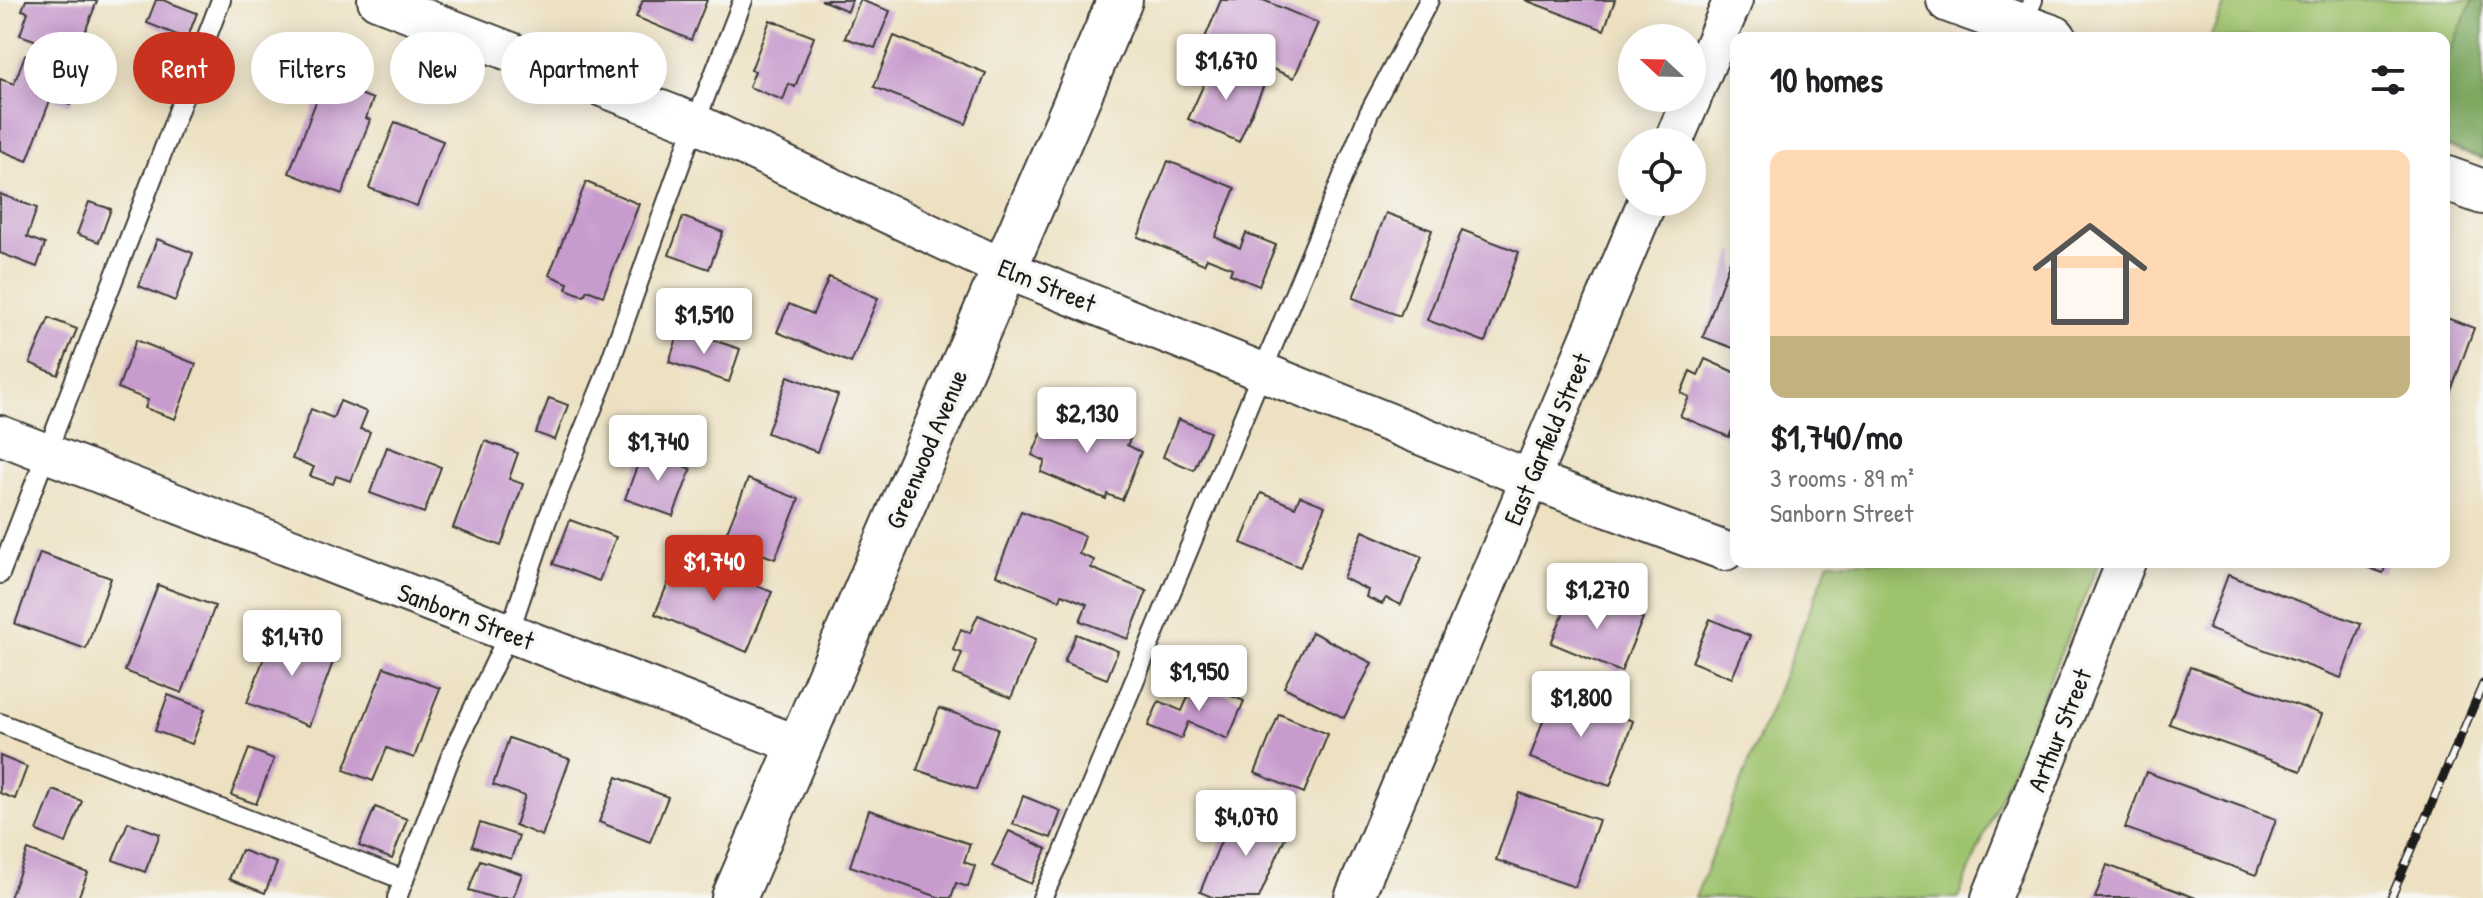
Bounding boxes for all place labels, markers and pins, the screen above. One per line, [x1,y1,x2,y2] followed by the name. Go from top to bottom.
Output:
[1161,34,1291,102] pin: $1,670
[639,288,769,356] pin: $1,510
[1022,387,1152,455] pin: $2,130
[593,415,723,483] pin: $1,740
[649,535,779,603] pin: $1,740
[1532,563,1662,631] pin: $1,270
[227,610,357,678] pin: $1,470
[1134,645,1264,713] pin: $1,950
[1516,671,1646,739] pin: $1,800
[1181,790,1311,858] pin: $4,070

